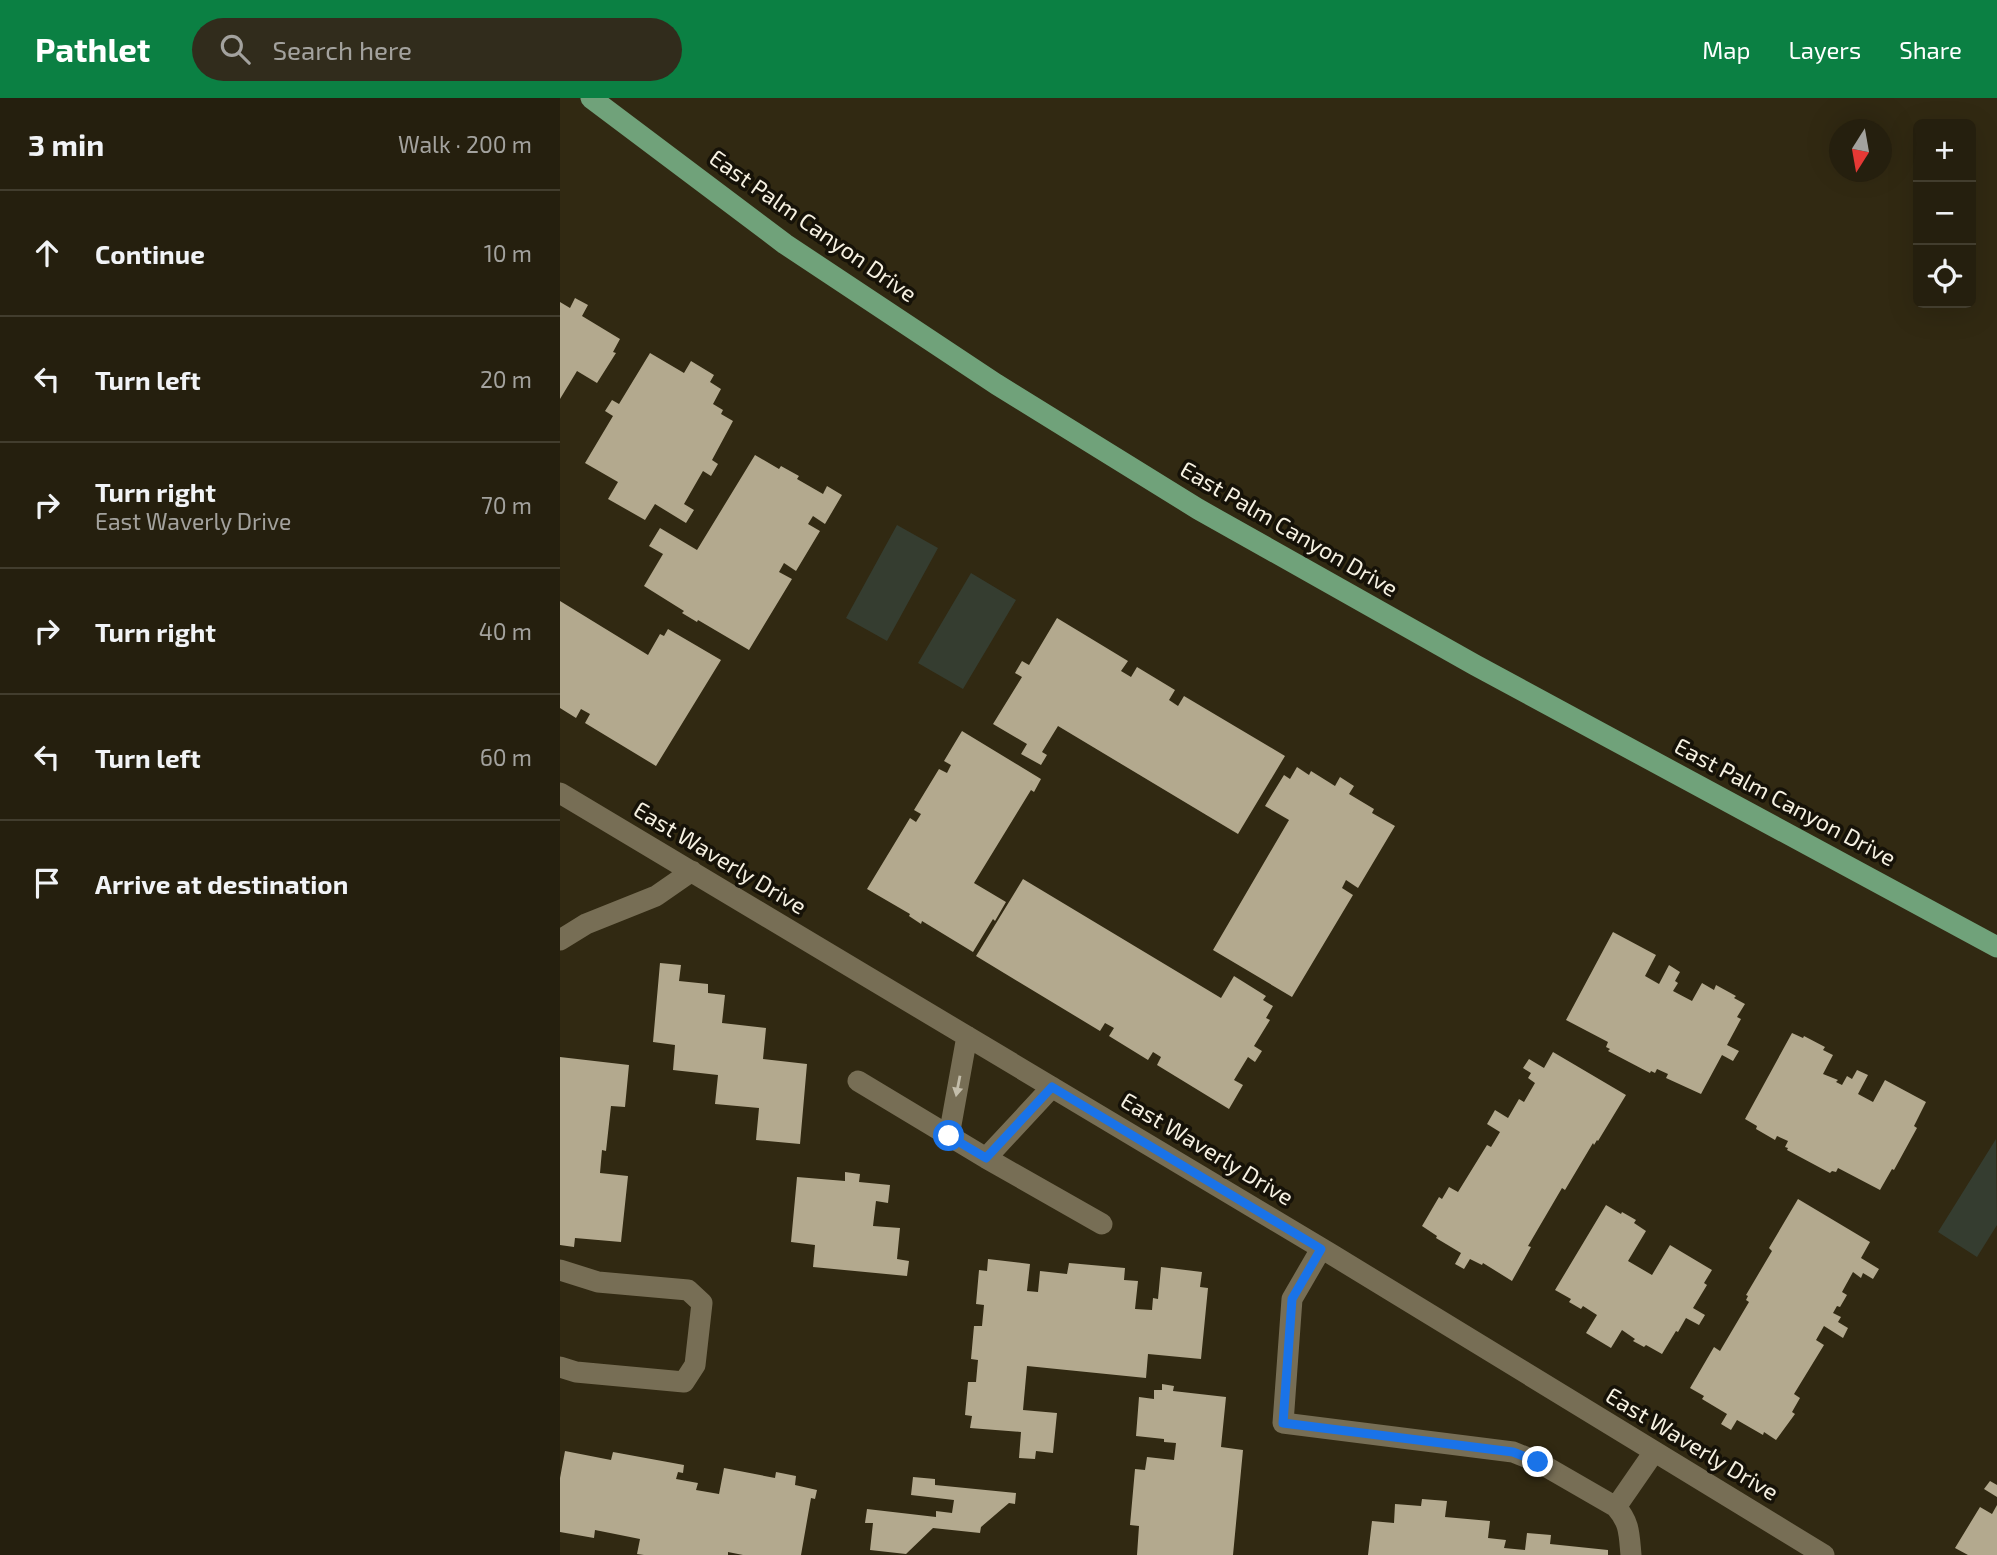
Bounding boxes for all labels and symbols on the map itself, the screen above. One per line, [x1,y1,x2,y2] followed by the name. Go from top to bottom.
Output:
[1829,119,1892,182] north arrow
[705,143,923,307] street label: East Palm Canyon Drive
[1176,454,1403,602] street label: East Palm Canyon Drive
[1670,731,1901,871] street label: East Palm Canyon Drive
[629,795,812,920] street label: East Waverly Drive
[952,1075,963,1097] one-way arrow
[1116,1086,1299,1211] street label: East Waverly Drive
[933,1120,964,1151] route start
[1601,1381,1784,1506] street label: East Waverly Drive
[1522,1446,1553,1477] route end

